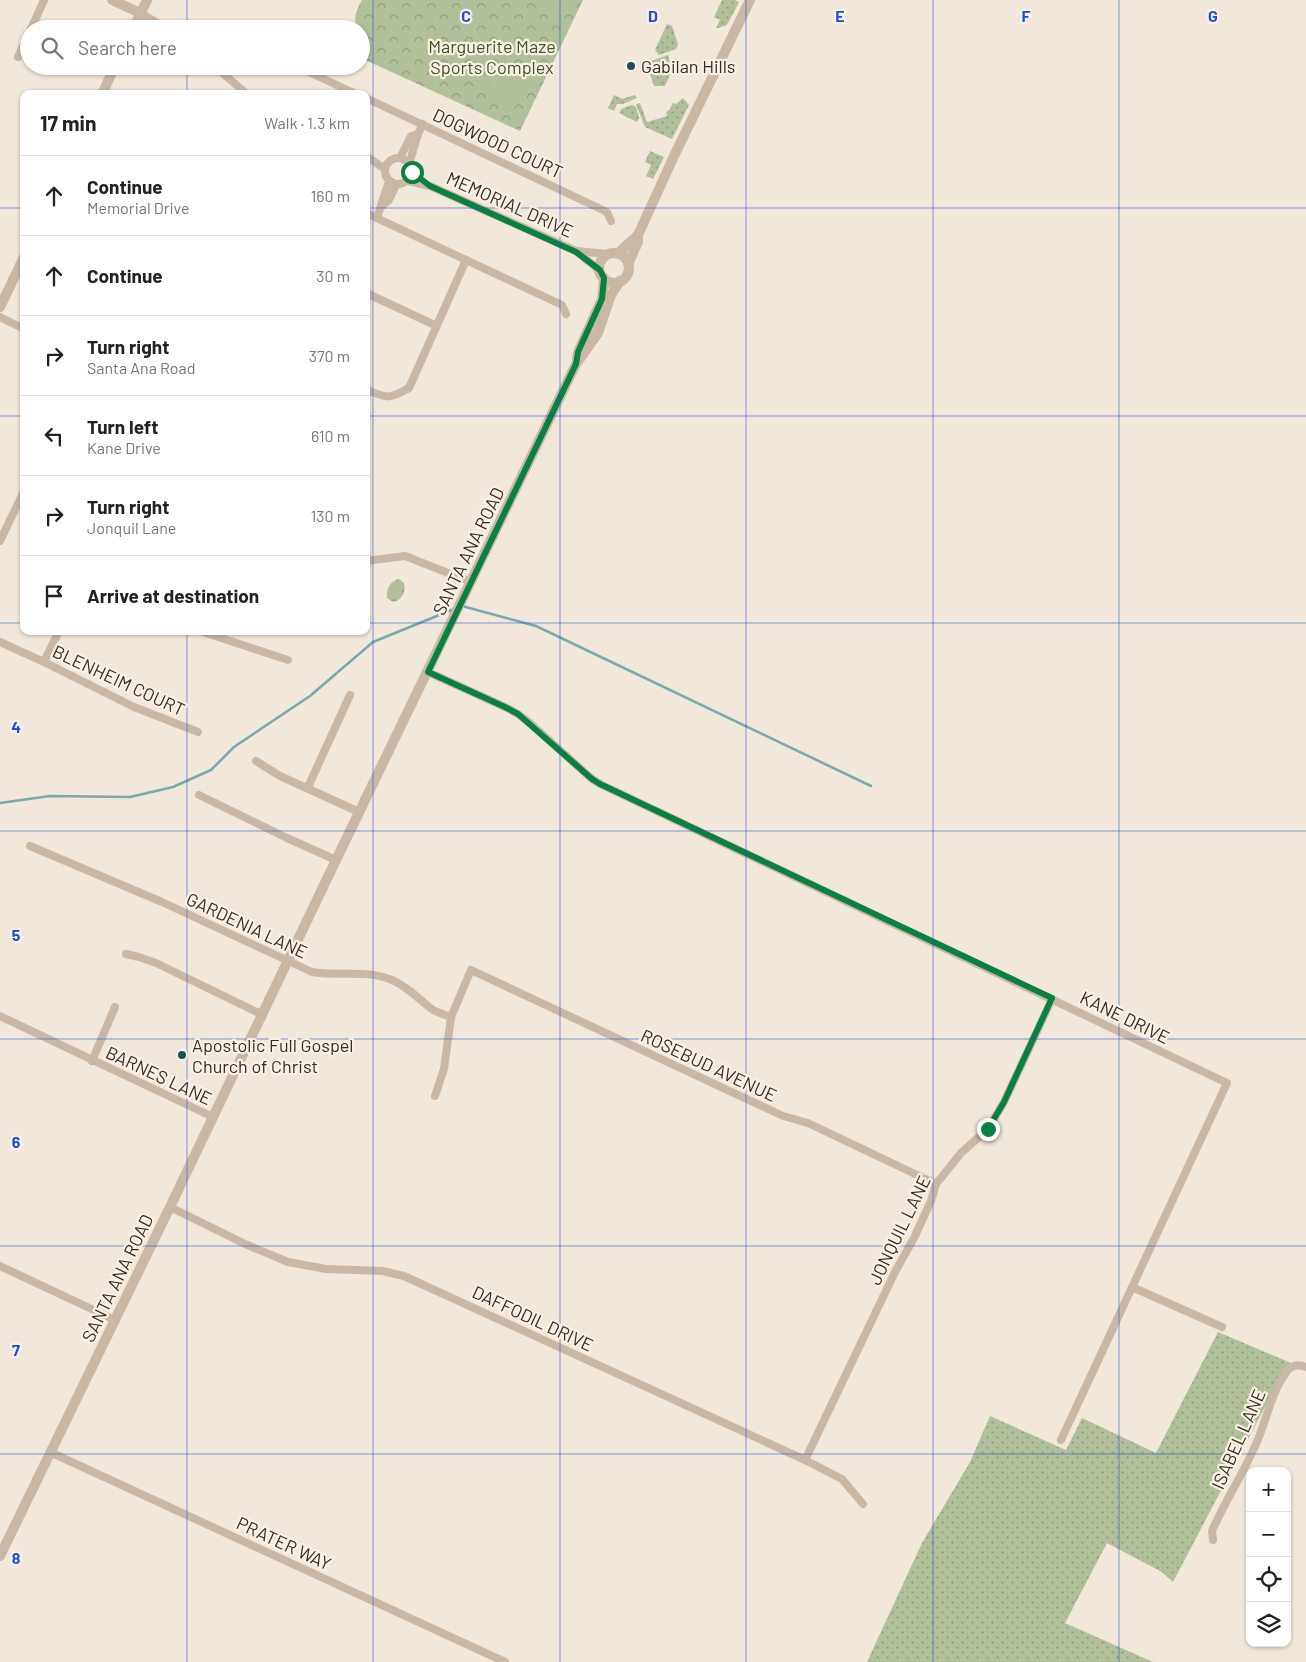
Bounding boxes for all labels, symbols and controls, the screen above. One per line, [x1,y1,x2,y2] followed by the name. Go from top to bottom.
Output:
[461,6,471,25] text: C
[648,6,658,25] text: D
[835,6,845,25] text: E
[1022,6,1031,25] text: F
[1208,6,1218,25] text: G
[20,20,370,75] search box
[38,34,66,62] icon: search
[428,35,556,78] park label: Marguerite Maze Sports Complex
[78,36,177,59] text: Search here
[641,55,735,77] place label: Gabilan Hills
[625,60,637,72] marker: Gabilan Hills
[430,103,566,183] street label: DOGWOOD COURT
[40,110,96,135] text: 17 min
[264,113,350,132] text: Walk · 1.3 km
[401,161,424,184] route start
[443,166,577,242] street label: MEMORIAL DRIVE
[87,175,163,198] text: Continue
[40,182,68,210] icon: ahead
[311,186,350,205] text: 160 m
[87,198,189,217] text: Memorial Drive
[40,262,68,290] icon: ahead
[87,264,163,287] text: Continue
[316,266,350,285] text: 30 m
[87,335,169,358] text: Turn right
[40,342,68,370] icon: right
[309,346,350,365] text: 370 m
[87,358,195,377] text: Santa Ana Road
[87,415,158,438] text: Turn left
[40,422,68,450] icon: left
[311,426,350,445] text: 610 m
[87,438,161,457] text: Kane Drive
[428,484,508,618] street label: SANTA ANA ROAD
[87,495,169,518] text: Turn right
[40,502,68,530] icon: right
[311,506,350,525] text: 130 m
[87,518,176,537] text: Jonquil Lane
[40,582,68,610] icon: arrive
[87,584,259,607] text: Arrive at destination
[49,640,189,720] street label: BLENHEIM COURT
[11,717,21,736] text: 4
[183,887,311,963] street label: GARDENIA LANE
[12,925,21,944] text: 5
[1077,986,1173,1048] street label: KANE DRIVE
[638,1024,780,1106] street label: ROSEBUD AVENUE
[192,1034,353,1077] place label: Apostolic Full Gospel Church of Christ
[102,1041,216,1109] street label: BARNES LANE
[176,1049,188,1061] marker: Apostolic Full Gospel Church of Christ
[977,1118,1000,1141] route end
[12,1132,21,1151] text: 6
[863,1172,935,1288] street label: JONQUIL LANE
[77,1211,157,1345] street label: SANTA ANA ROAD
[469,1280,597,1356] street label: DAFFODIL DRIVE
[12,1340,20,1359] text: 7
[1206,1386,1270,1492] street label: ISABEL LANE
[1246,1467,1291,1647] map controls
[1246,1467,1291,1512] button: +
[233,1512,335,1574] street label: PRATER WAY
[1246,1512,1291,1557] button: −
[12,1548,21,1567] text: 8
[1246,1557,1291,1602] button: locate
[1246,1602,1291,1647] button: layers

